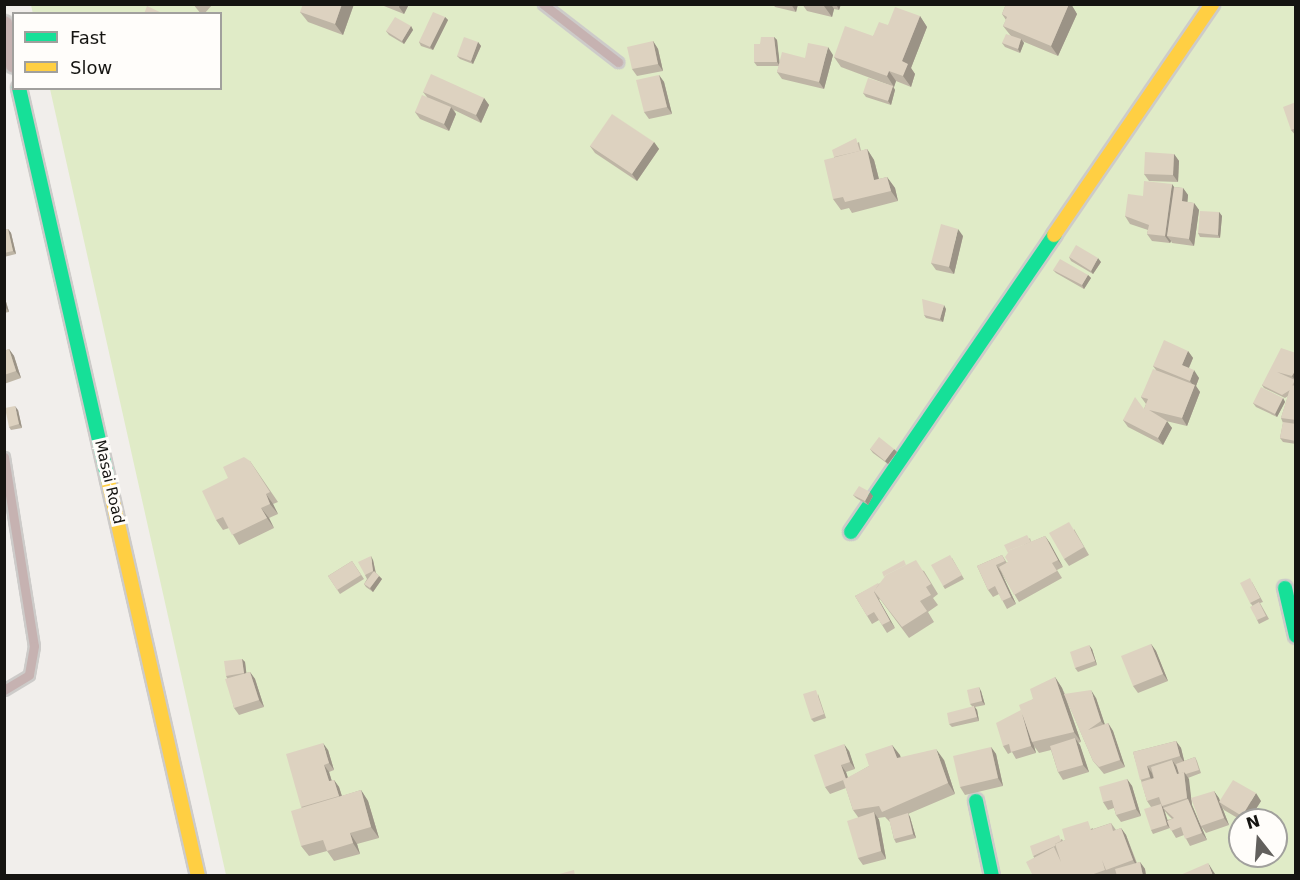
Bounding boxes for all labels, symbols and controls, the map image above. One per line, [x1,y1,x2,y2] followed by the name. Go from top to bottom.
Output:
[12,12,222,90] legend
[70,27,106,48] text: Fast
[70,57,112,78] text: Slow
[91,438,127,526] street label: Masai Road
[1228,808,1288,868] north arrow
[1244,811,1262,833] text: N

